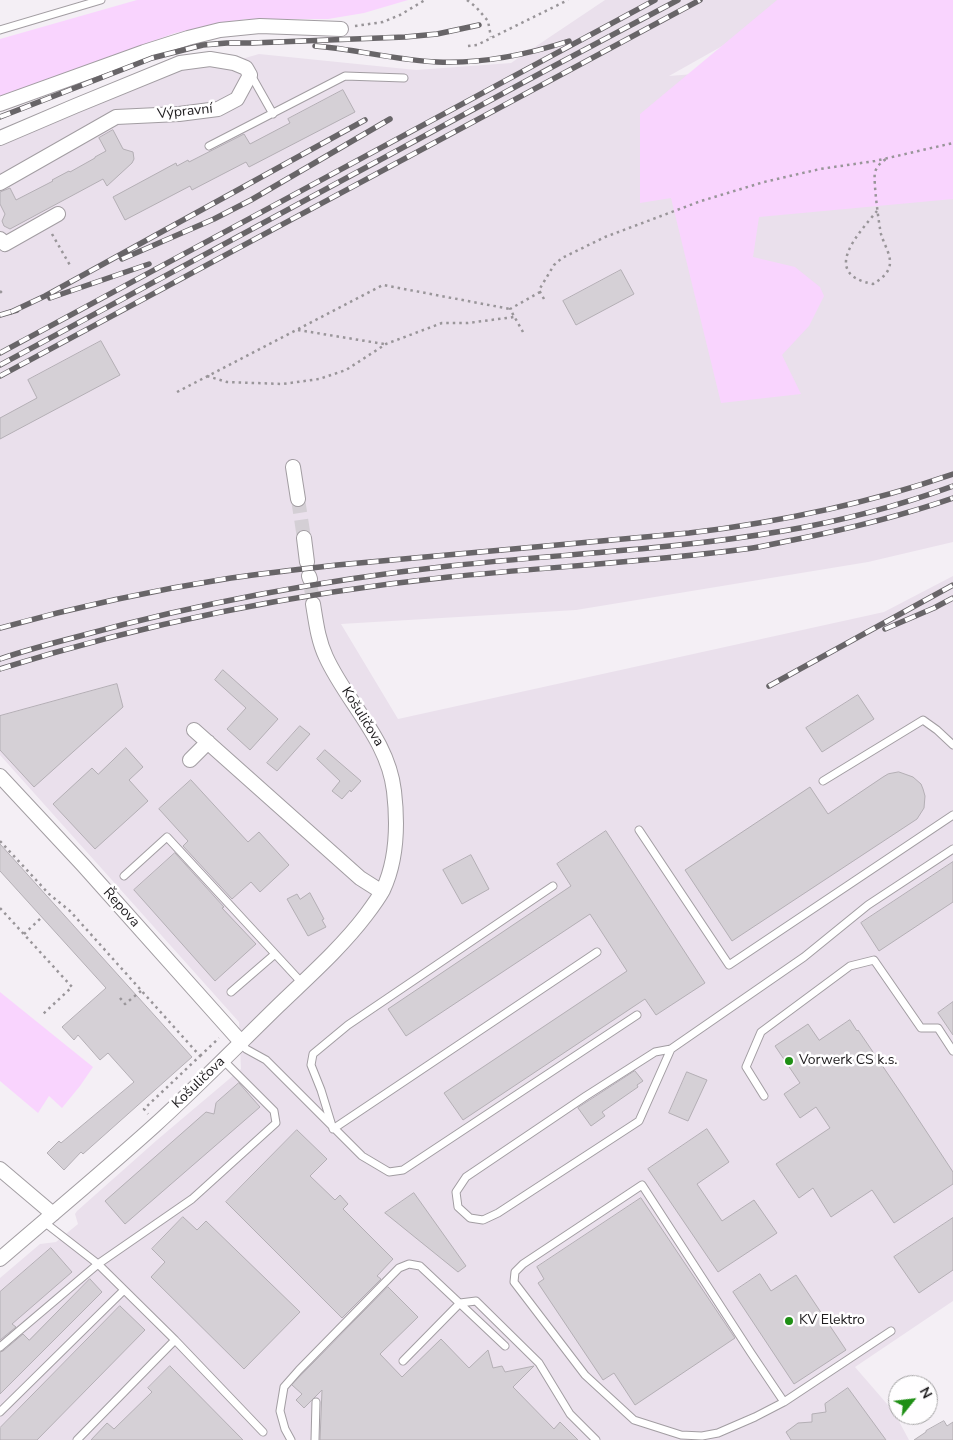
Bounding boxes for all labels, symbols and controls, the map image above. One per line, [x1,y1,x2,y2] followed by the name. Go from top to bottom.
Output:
[157,101,213,123] street label: Výpravní
[337,684,387,750] street label: Košuličova
[99,885,143,931] street label: Řepova
[799,1053,897,1069] place label: Vorwerk CS k.s.
[169,1054,229,1112] street label: Košuličova
[783,1055,795,1067] marker: Vorwerk CS k.s.
[799,1313,865,1329] place label: KV Elektro
[783,1315,795,1327] marker: KV Elektro
[888,1375,938,1425] north arrow
[915,1384,937,1402] text: N

